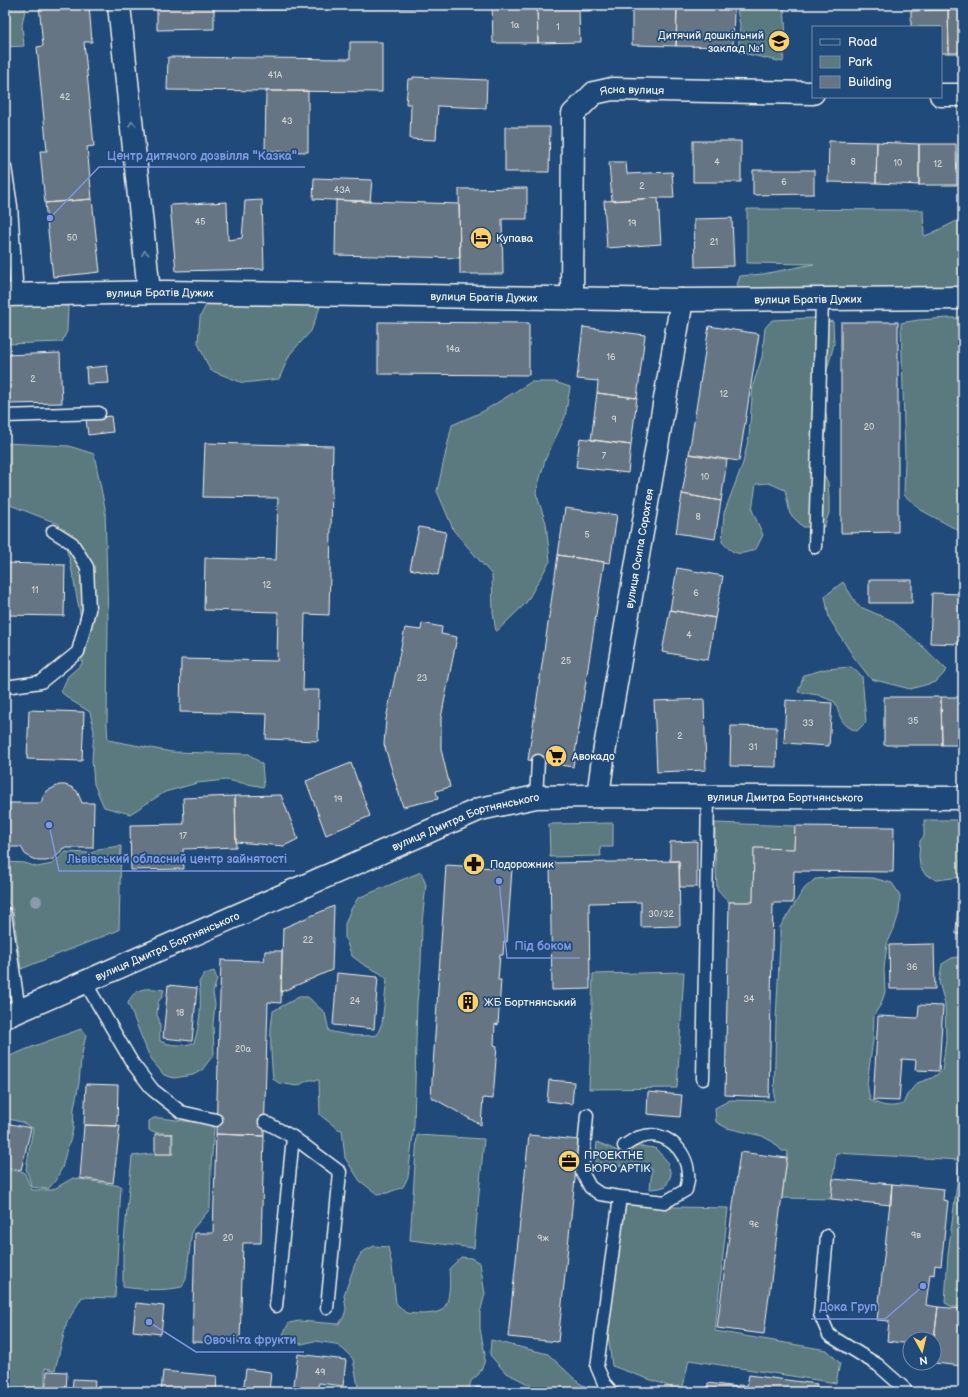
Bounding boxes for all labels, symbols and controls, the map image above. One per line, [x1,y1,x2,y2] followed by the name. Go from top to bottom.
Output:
[511,20,520,31] house number: 1а
[556,22,560,33] house number: 1
[812,26,942,98] legend
[766,28,792,54] school or university icon: Дитячий дошкільний заклад №1
[658,29,764,55] place label: Дитячий дошкільний заклад №1
[848,35,877,50] text: Road
[848,55,872,70] text: Park
[268,70,283,81] house number: 41А
[848,75,892,90] text: Building
[599,83,664,99] street label: Ясна вулиця
[60,92,71,103] house number: 42
[281,116,293,127] house number: 43
[127,121,136,127] one-way arrow
[99,143,305,167] callout: Центр дитячого дозвілля "Казка"
[107,149,297,164] text: Центр дитячого дозвілля "Казка"
[714,157,720,168] house number: 4
[850,157,856,168] house number: 8
[894,158,902,169] house number: 10
[934,159,943,170] house number: 12
[781,177,787,188] house number: 6
[639,181,645,192] house number: 2
[334,185,351,196] house number: 43А
[195,217,205,228] house number: 45
[628,218,636,229] house number: 19
[468,225,494,251] hotel icon: Купава
[496,232,534,245] place label: Купава
[67,233,77,244] house number: 50
[710,237,718,248] house number: 21
[141,250,150,256] one-way arrow
[106,286,214,300] street label: вулиця Братів Дужих
[430,290,538,305] street label: вулиця Братів Дужих
[754,293,862,306] street label: вулиця Братів Дужих
[446,344,461,355] house number: 14а
[607,352,616,363] house number: 16
[30,374,36,385] house number: 2
[720,389,729,400] house number: 12
[611,414,617,425] house number: 9
[864,422,874,433] house number: 20
[602,451,607,462] house number: 7
[701,472,709,483] house number: 10
[623,488,656,610] street label: вулиця Осипа Сорохтея
[695,512,701,523] house number: 8
[584,530,590,541] house number: 5
[263,580,272,591] house number: 12
[32,585,38,596] house number: 11
[693,588,699,599] house number: 6
[686,630,692,641] house number: 4
[561,656,571,667] house number: 25
[417,673,428,684] house number: 23
[908,716,918,727] house number: 35
[802,718,814,729] house number: 33
[677,731,683,742] house number: 2
[748,742,758,753] house number: 31
[543,743,569,769] supermarket icon: Авокадо
[571,750,615,763] place label: Авокадо
[390,791,540,854] street label: вулиця Дмитра Бортнянського
[707,791,863,804] street label: вулиця Дмитра Бортнянського
[334,794,342,805] house number: 19
[179,831,188,842] house number: 17
[59,847,295,871] callout: Львівський обласний центр зайнятості
[461,851,487,877] pharmacy icon: Подорожник
[66,852,287,867] text: Львівський обласний центр зайнятості
[490,858,554,871] place label: Подорожник
[93,909,242,984] street label: вулиця Дмитра Бортнянського
[648,909,675,920] house number: 30/32
[507,934,580,958] callout: Під боком
[303,935,314,946] house number: 22
[514,939,572,954] text: Під боком
[906,962,918,973] house number: 36
[455,989,481,1015] building icon: ЖБ Бортнянський
[743,994,755,1005] house number: 34
[350,996,361,1007] house number: 24
[484,996,576,1009] place label: ЖБ Бортнянський
[176,1008,184,1019] house number: 18
[235,1044,252,1055] house number: 20а
[556,1148,582,1174] office icon: ПРОЕКТНЕ БЮРО АРТІК
[584,1149,651,1175] place label: ПРОЕКТНЕ БЮРО АРТІК
[749,1219,759,1230] house number: 9є
[911,1230,921,1241] house number: 9в
[223,1233,233,1244] house number: 20
[537,1233,549,1244] house number: 9ж
[811,1295,885,1319] callout: Дока Груп
[819,1300,877,1315] text: Дока Груп
[196,1328,304,1352] callout: Овочі та фрукти
[902,1331,942,1371] north arrow
[204,1333,296,1348] text: Овочі та фрукти
[918,1353,928,1367] text: N
[315,1367,325,1378] house number: 49

